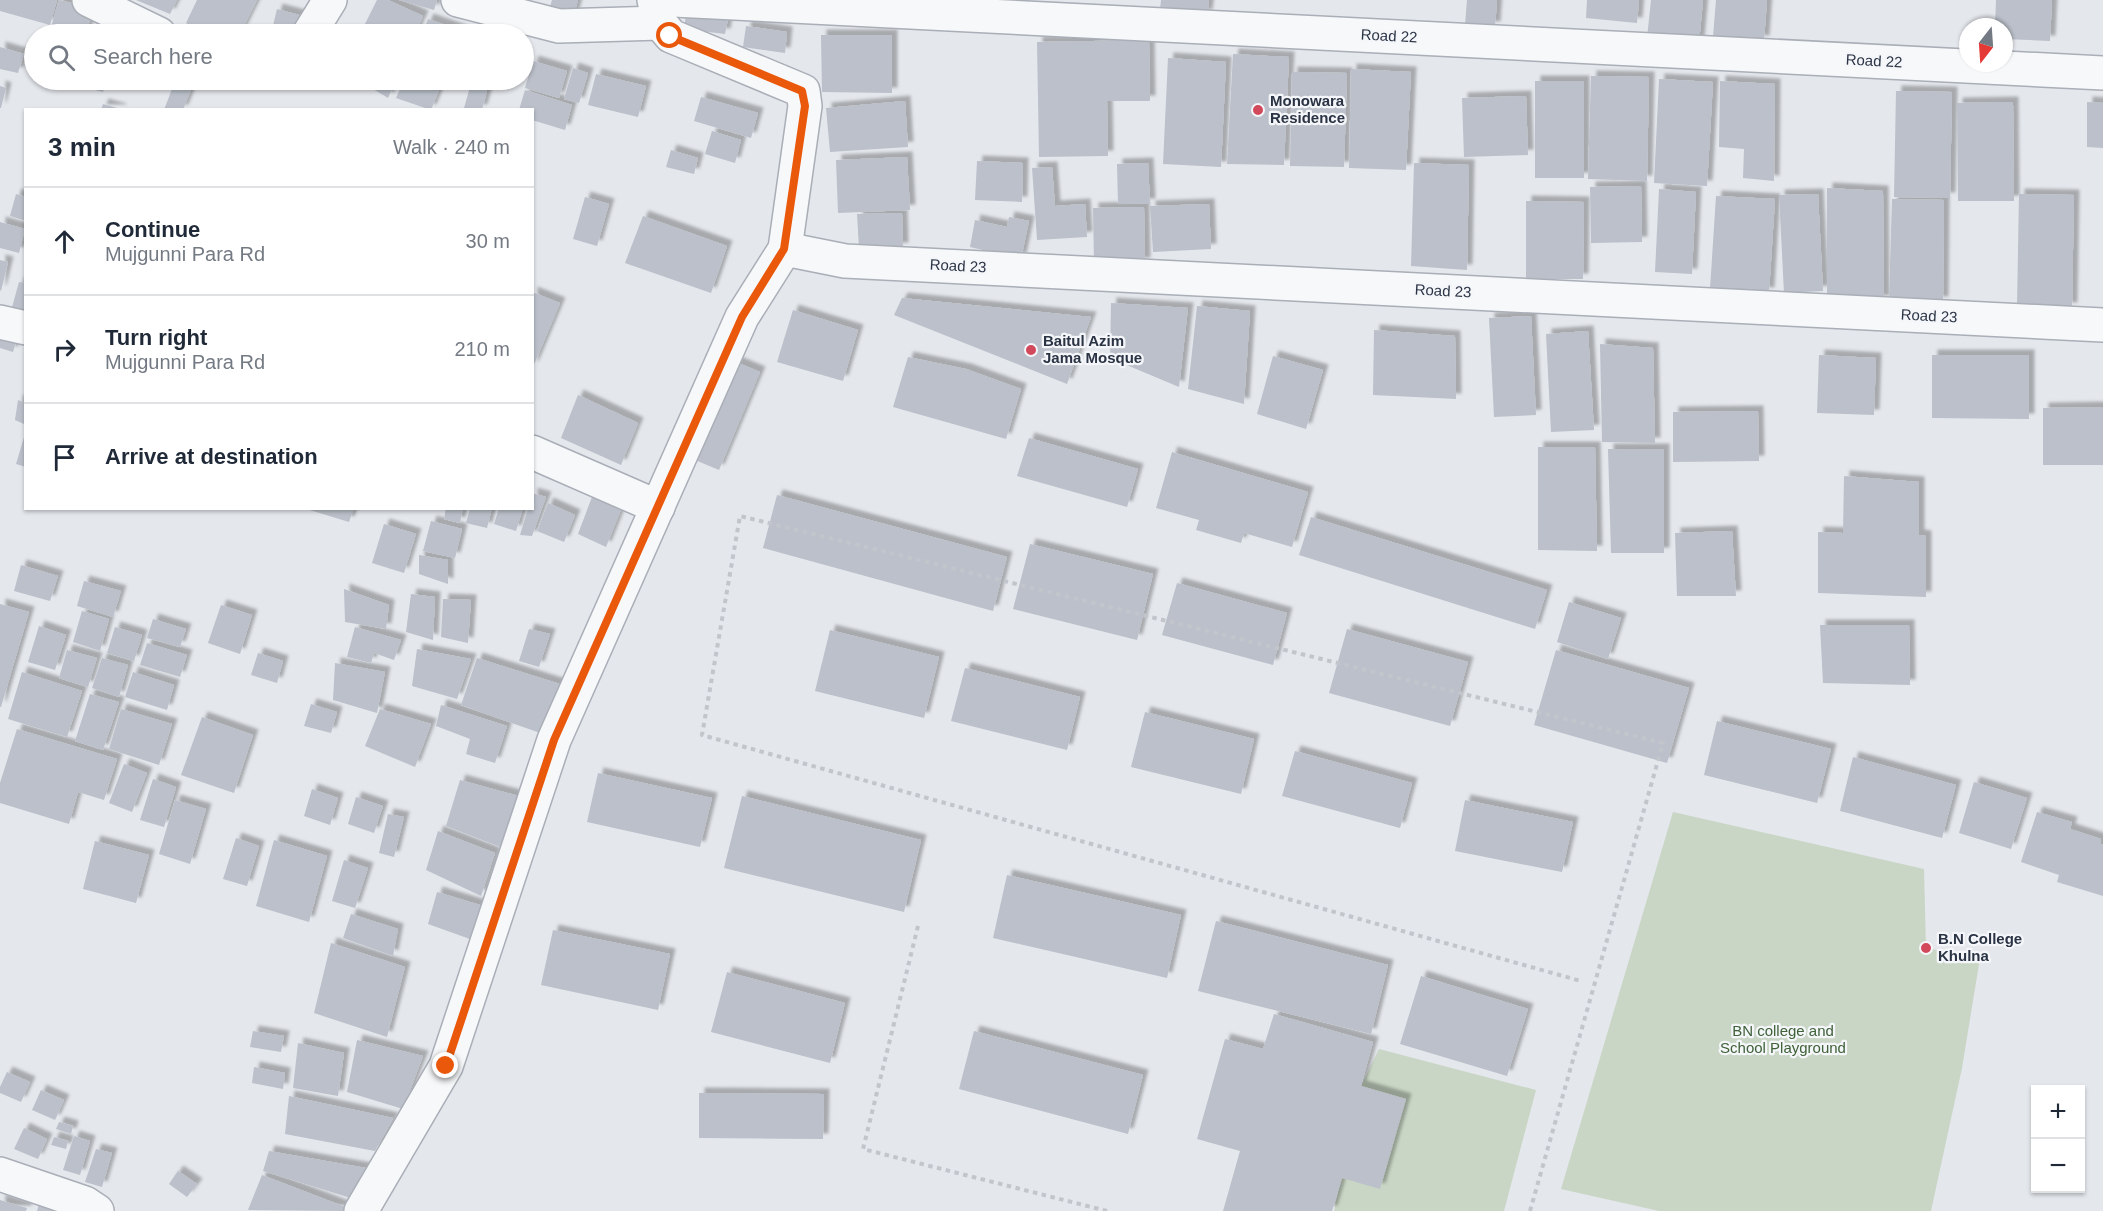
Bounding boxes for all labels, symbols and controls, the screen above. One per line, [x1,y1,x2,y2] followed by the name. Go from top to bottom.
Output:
[1959,18,2013,72] north arrow
[656,22,682,48] route start
[24,24,534,90] search box
[1360,26,1418,45] street label: Road 22
[45,41,78,74] icon: search
[93,44,213,69] text: Search here
[1845,51,1903,70] street label: Road 22
[1270,92,1345,126] place label: Monowara Residence
[1251,103,1265,117] marker: Monowara Residence
[48,132,116,162] text: 3 min
[393,136,510,158] text: Walk · 240 m
[105,217,200,242] text: Continue
[48,225,81,258] icon: ahead
[466,230,510,252] text: 30 m
[105,243,265,265] text: Mujgunni Para Rd
[929,256,987,275] street label: Road 23
[1414,281,1472,300] street label: Road 23
[1900,306,1958,325] street label: Road 23
[105,325,207,350] text: Turn right
[1043,332,1142,366] place label: Baitul Azim Jama Mosque
[48,333,81,366] icon: right
[454,338,510,360] text: 210 m
[1024,343,1038,357] marker: Baitul Azim Jama Mosque
[105,351,265,373] text: Mujgunni Para Rd
[48,441,81,474] icon: arrive
[105,444,318,469] text: Arrive at destination
[1938,930,2022,964] place label: B.N College Khulna
[1919,941,1933,955] marker: B.N College Khulna
[1720,1022,1846,1056] park label: BN college and School Playground
[432,1052,458,1078] route end
[2031,1085,2085,1193] map controls
[2031,1085,2085,1139] button: +
[2031,1139,2085,1193] button: −

